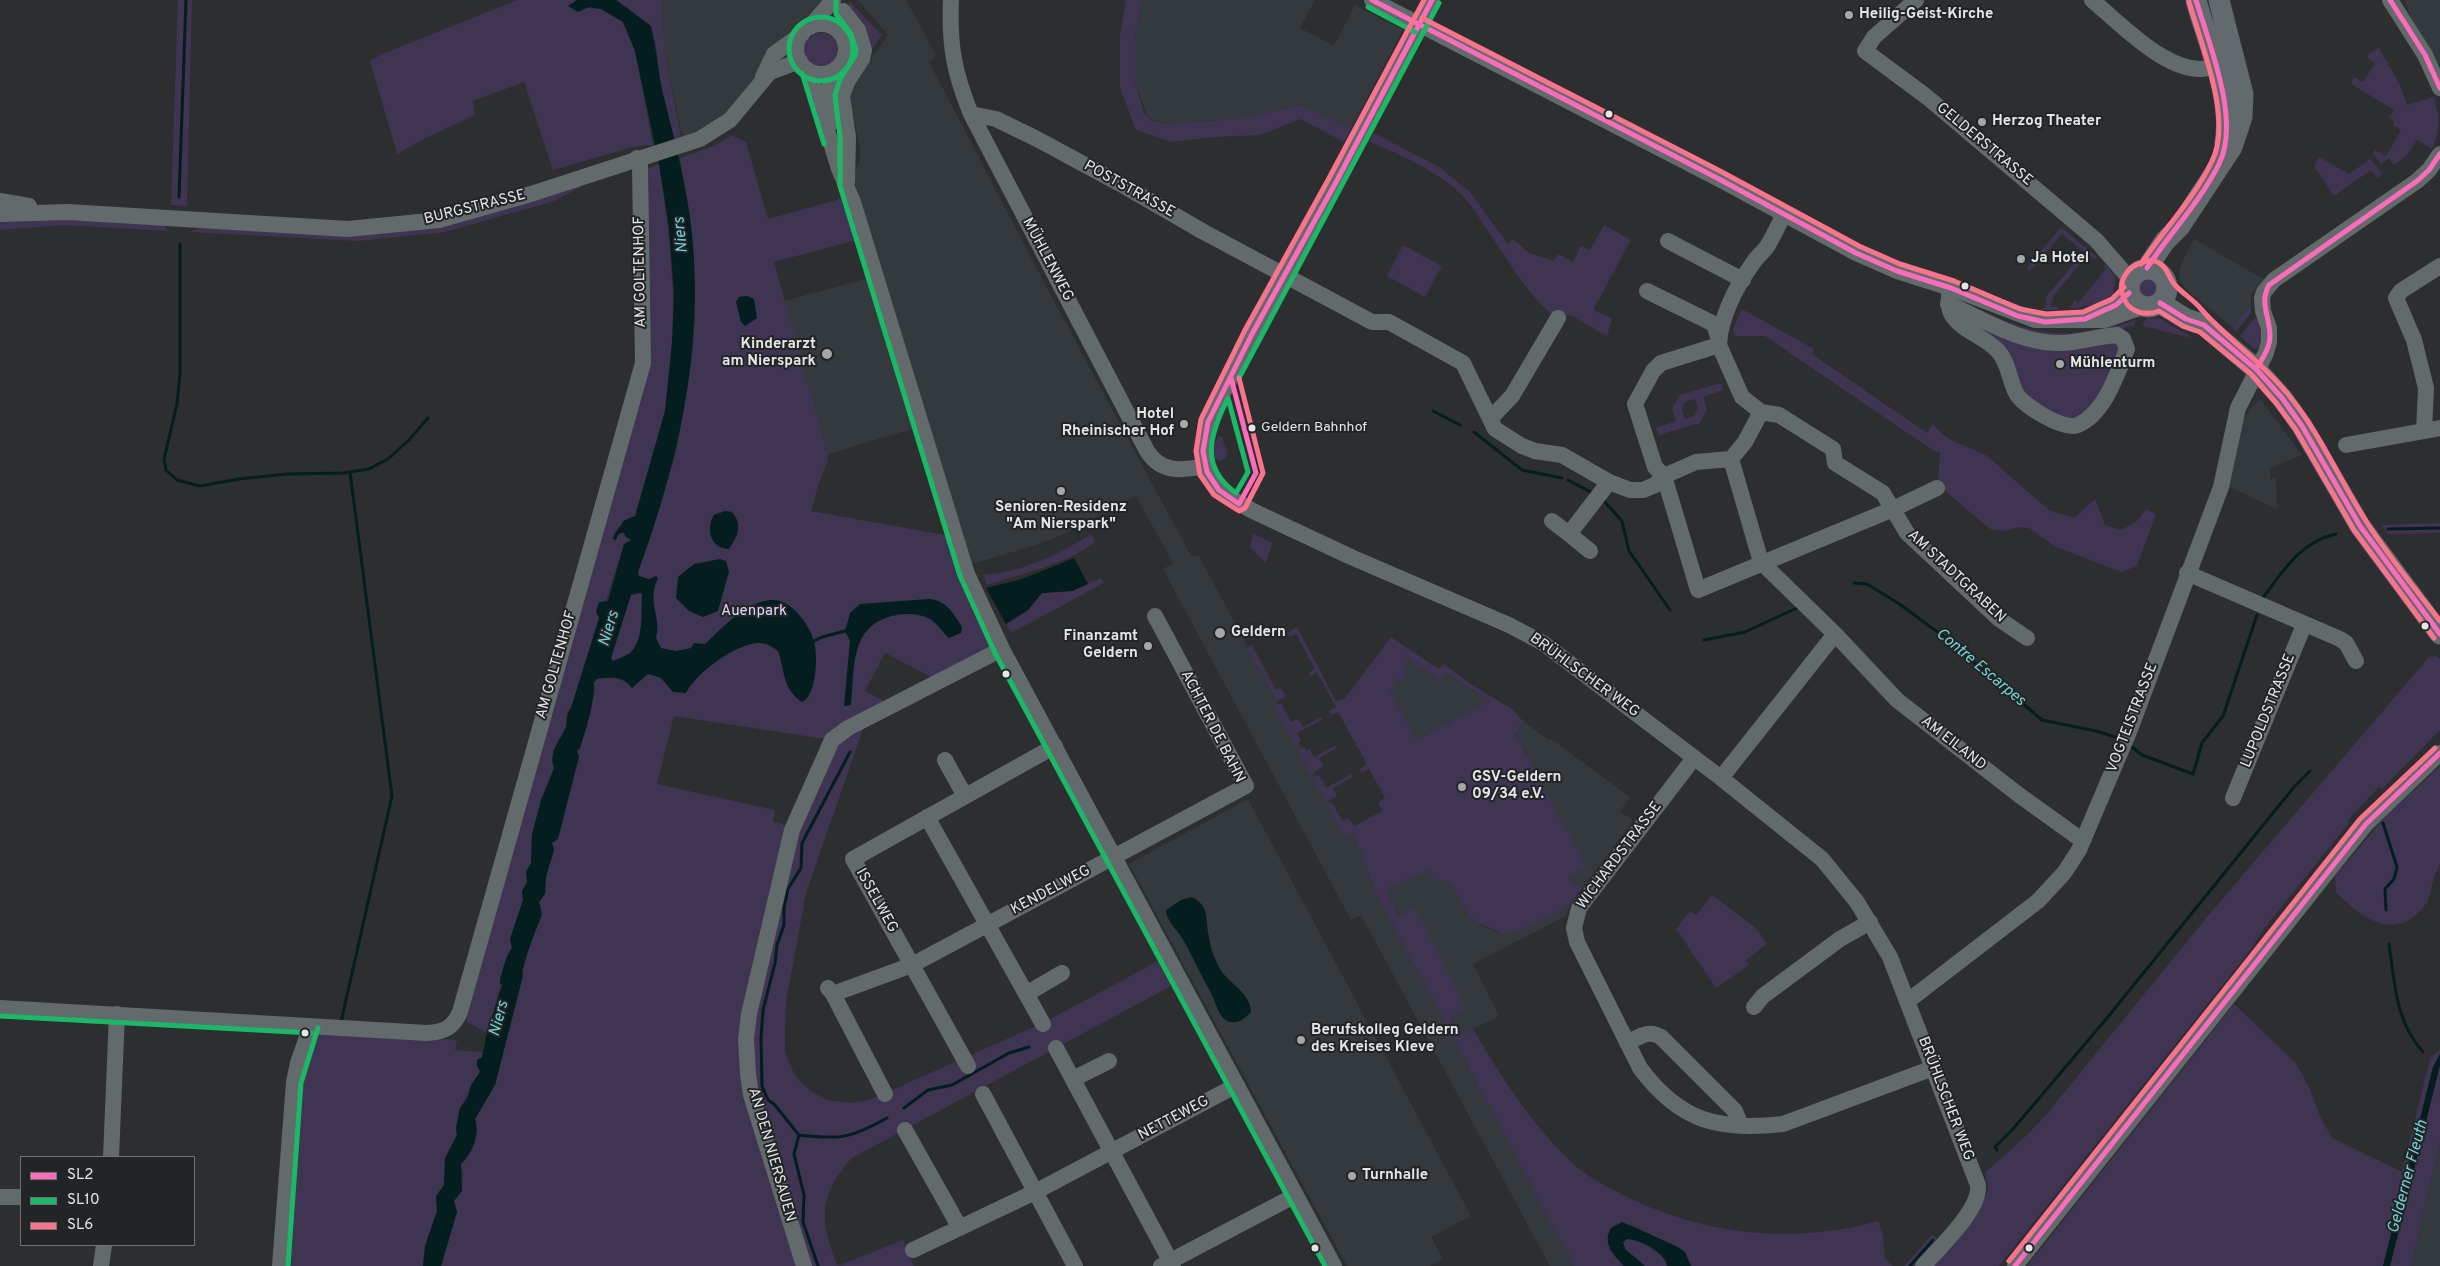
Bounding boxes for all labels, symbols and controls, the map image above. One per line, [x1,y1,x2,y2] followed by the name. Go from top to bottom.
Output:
[1859,6,1993,24] place label: Heilig-Geist-Kirche
[1843,9,1855,21] marker: Heilig-Geist-Kirche
[1932,99,2036,191] street label: GELDERSTRASSE
[1604,109,1614,119] unlabelled marker
[1992,113,2101,131] place label: Herzog Theater
[1976,116,1988,128] marker: Herzog Theater
[1080,158,1178,222] street label: POSTSTRASSE
[422,187,528,229] street label: BURGSTRASSE
[1017,215,1077,305] street label: MÜHLENWEG
[631,216,651,328] street label: AM GOLTENHOF
[671,216,693,254] water label: Niers
[2031,250,2089,268] place label: Ja Hotel
[2015,253,2027,265] marker: Ja Hotel
[1960,281,1970,291] unlabelled marker
[722,336,816,371] place label: Kinderarzt am Nierspark
[820,347,834,361] marker: Kinderarzt am Nierspark
[2070,355,2155,373] place label: Mühlenturm
[2054,358,2066,370] marker: Mühlenturm
[1062,406,1174,441] place label: Hotel Rheinischer Hof
[1178,418,1190,430] marker: Hotel Rheinischer Hof
[1261,420,1367,436] place label: Geldern Bahnhof
[1247,423,1257,433] marker: Geldern Bahnhof
[1055,485,1067,497] marker: Senioren-Residenz "Am Nierspark"
[995,499,1127,534] place label: Senioren-Residenz "Am Nierspark"
[1903,527,2009,627] street label: AM STADTGRABEN
[721,603,787,621] park label: Auenpark
[533,609,581,721] street label: AM GOLTENHOF
[596,609,624,649] water label: Niers
[2420,621,2430,631] unlabelled marker
[1231,624,1286,642] place label: Geldern
[1931,625,2029,711] water label: Contre Escarpes
[1213,626,1227,640] marker: Geldern
[1064,628,1138,663] place label: Finanzamt Geldern
[1526,630,1642,722] street label: BRÜHLSCHER WEG
[1142,640,1154,652] marker: Finanzamt Geldern
[2238,651,2300,771] street label: LUPOLDSTRASSE
[2104,661,2162,775] street label: VOGTEISTRASSE
[1176,668,1248,786] street label: ACHTER DE BAHN
[1001,669,1011,679] unlabelled marker
[1917,713,1989,775] street label: AM EILAND
[1472,769,1561,804] place label: GSV-Geldern 09/34 e.V.
[1456,781,1468,793] marker: GSV-Geldern 09/34 e.V.
[1574,799,1666,913] street label: WICHARDSTRASSE
[1008,862,1094,920] street label: KENDELWEG
[851,866,901,936] street label: ISSELWEG
[486,999,514,1039] water label: Niers
[1311,1022,1459,1057] place label: Berufskolleg Geldern des Kreises Kleve
[300,1028,310,1038] unlabelled marker
[1295,1034,1307,1046] marker: Berufskolleg Geldern des Kreises Kleve
[1913,1034,1977,1164] street label: BRÜHLSCHER WEG
[743,1086,799,1224] street label: AN DEN NIERSAUEN
[1136,1093,1212,1145] street label: NETTEWEG
[2385,1118,2433,1236] water label: Gelderner Fleuth
[20,1156,195,1246] legend
[67,1166,94,1185] text: SL2
[1362,1167,1428,1185] place label: Turnhalle
[1346,1170,1358,1182] marker: Turnhalle
[67,1191,100,1210] text: SL10
[67,1216,93,1235] text: SL6
[1310,1243,1320,1253] unlabelled marker
[2024,1243,2034,1253] unlabelled marker

